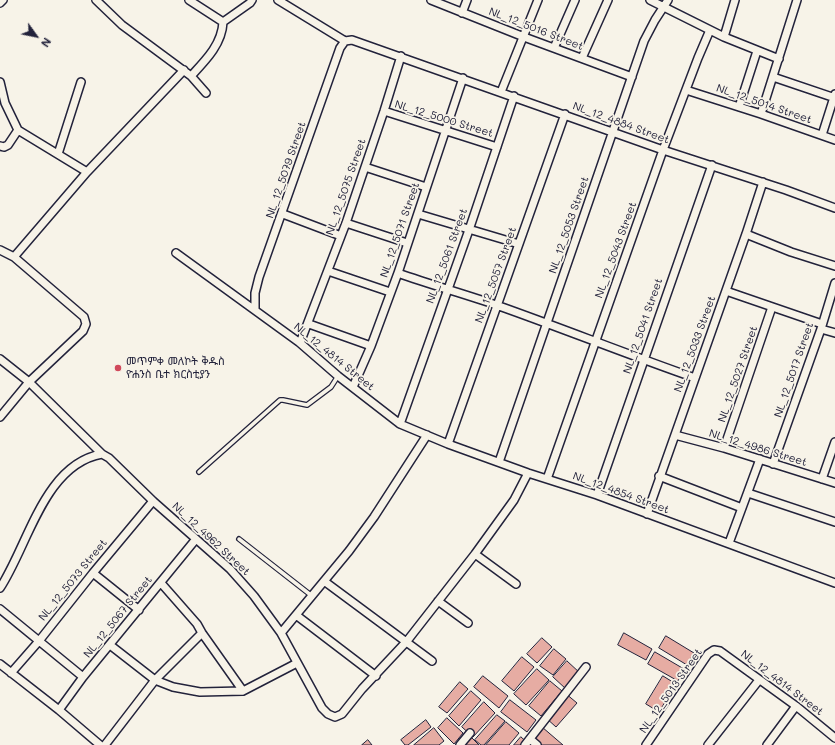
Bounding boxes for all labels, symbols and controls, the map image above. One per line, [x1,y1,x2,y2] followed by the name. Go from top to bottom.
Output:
[487,5,585,53] street label: NL_12_5016 Street
[16,16,56,56] north arrow
[38,35,55,50] text: N
[714,81,814,127] street label: NL_12_5014 Street
[393,98,495,140] street label: NL_12_5000 Street
[571,99,671,147] street label: NL_12_4884 Street
[263,120,309,220] street label: NL_12_5079 Street
[323,137,369,237] street label: NL_12_5075 Street
[546,175,592,275] street label: NL_12_5053 Street
[377,181,423,279] street label: NL_12_5071 Street
[592,200,640,300] street label: NL_12_5043 Street
[424,207,470,305] street label: NL_12_5061 Street
[472,225,520,325] street label: NL_12_5057 Street
[620,276,666,376] street label: NL_12_5041 Street
[671,294,719,394] street label: NL_12_5033 Street
[291,320,377,394] street label: NL_12_4814 Street
[771,321,817,419] street label: NL_12_5017 Street
[715,324,761,424] street label: NL_12_5027 Street
[126,355,225,381] place label: መጥምቀ መለኮት ቅዱስ ዮሐንስ ቤተ ክርስቲያን
[113,363,123,373] marker: መጥምቀ መለኮት ቅዱስ ዮሐንስ ቤተ ክርስቲያን
[707,427,809,469] street label: NL_12_4986 Street
[571,469,671,517] street label: NL_12_4854 Street
[169,500,253,578] street label: NL_12_4962 Street
[36,536,110,624] street label: NL_12_5073 Street
[81,573,155,661] street label: NL_12_5067 Street
[637,646,705,736] street label: NL_12_5013 Street
[738,648,826,718] street label: NL_12_4814 Street

